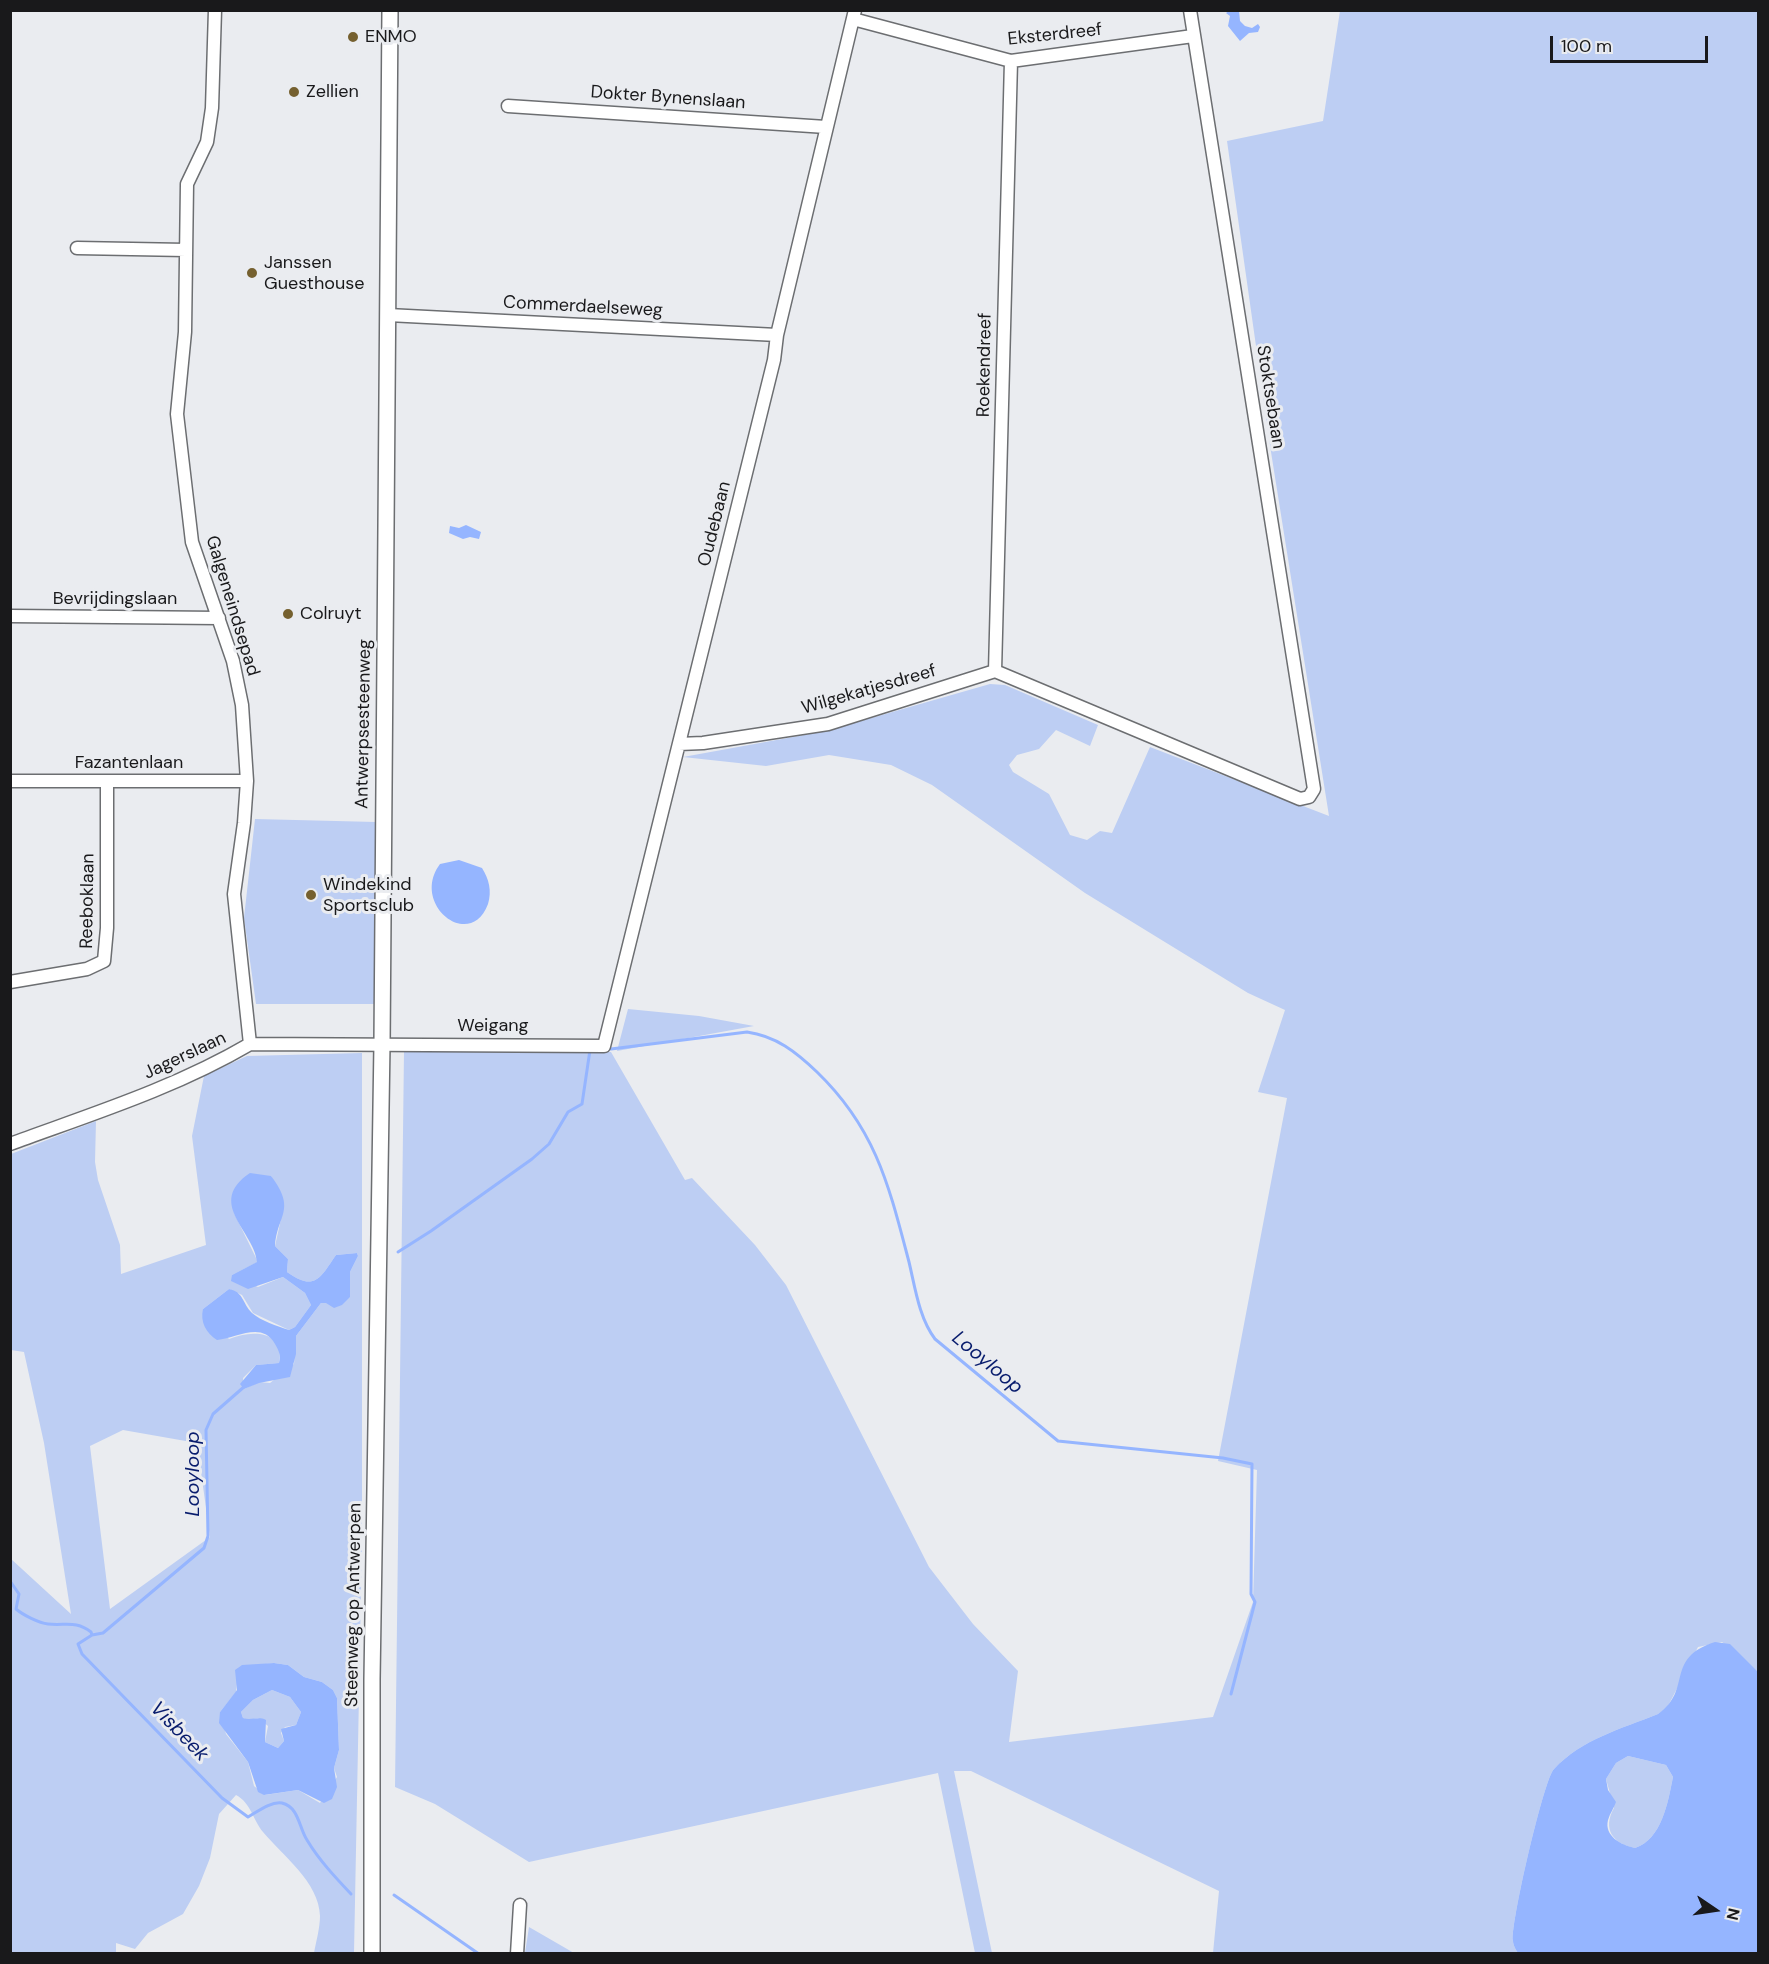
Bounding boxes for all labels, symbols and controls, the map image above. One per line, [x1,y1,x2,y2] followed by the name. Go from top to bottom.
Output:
[1007,19,1103,51] street label: Eksterdreef
[1553,24,1710,62] scale bar
[365,26,417,48] place label: ENMO
[346,30,360,44] marker: ENMO
[1561,34,1612,58] text: 100 m
[306,81,359,103] place label: Zellien
[590,82,746,114] street label: Dokter Bynenslaan
[287,85,301,99] marker: Zellien
[264,252,364,294] place label: Janssen Guesthouse
[245,266,259,280] marker: Janssen Guesthouse
[503,292,663,322] street label: Commerdaelseweg
[973,313,997,417] street label: Roekendreef
[1251,344,1289,450] street label: Stoktsebaan
[694,479,736,569] street label: Oudebaan
[200,533,264,679] street label: Galgeneindsepad
[53,588,177,610] street label: Bevrijdingslaan
[300,603,362,625] place label: Colruyt
[281,607,295,621] marker: Colruyt
[352,639,376,809] street label: Antwerpsesteenweg
[799,660,939,720] street label: Wilgekatjesdreef
[75,752,183,774] street label: Fazantenlaan
[76,853,100,949] street label: Reeboklaan
[323,874,414,916] place label: Windekind Sportsclub
[304,888,318,902] marker: Windekind Sportsclub
[457,1015,529,1037] street label: Weigang
[140,1028,230,1084] street label: Jagerslaan
[947,1326,1027,1400] water label: Looyloop
[182,1431,206,1517] water label: Looyloop
[341,1503,367,1707] street label: Steenweg op Antwerpen
[145,1697,213,1767] water label: Visbeek
[1685,1880,1745,1940] north arrow
[1721,1906,1745,1922] text: N

